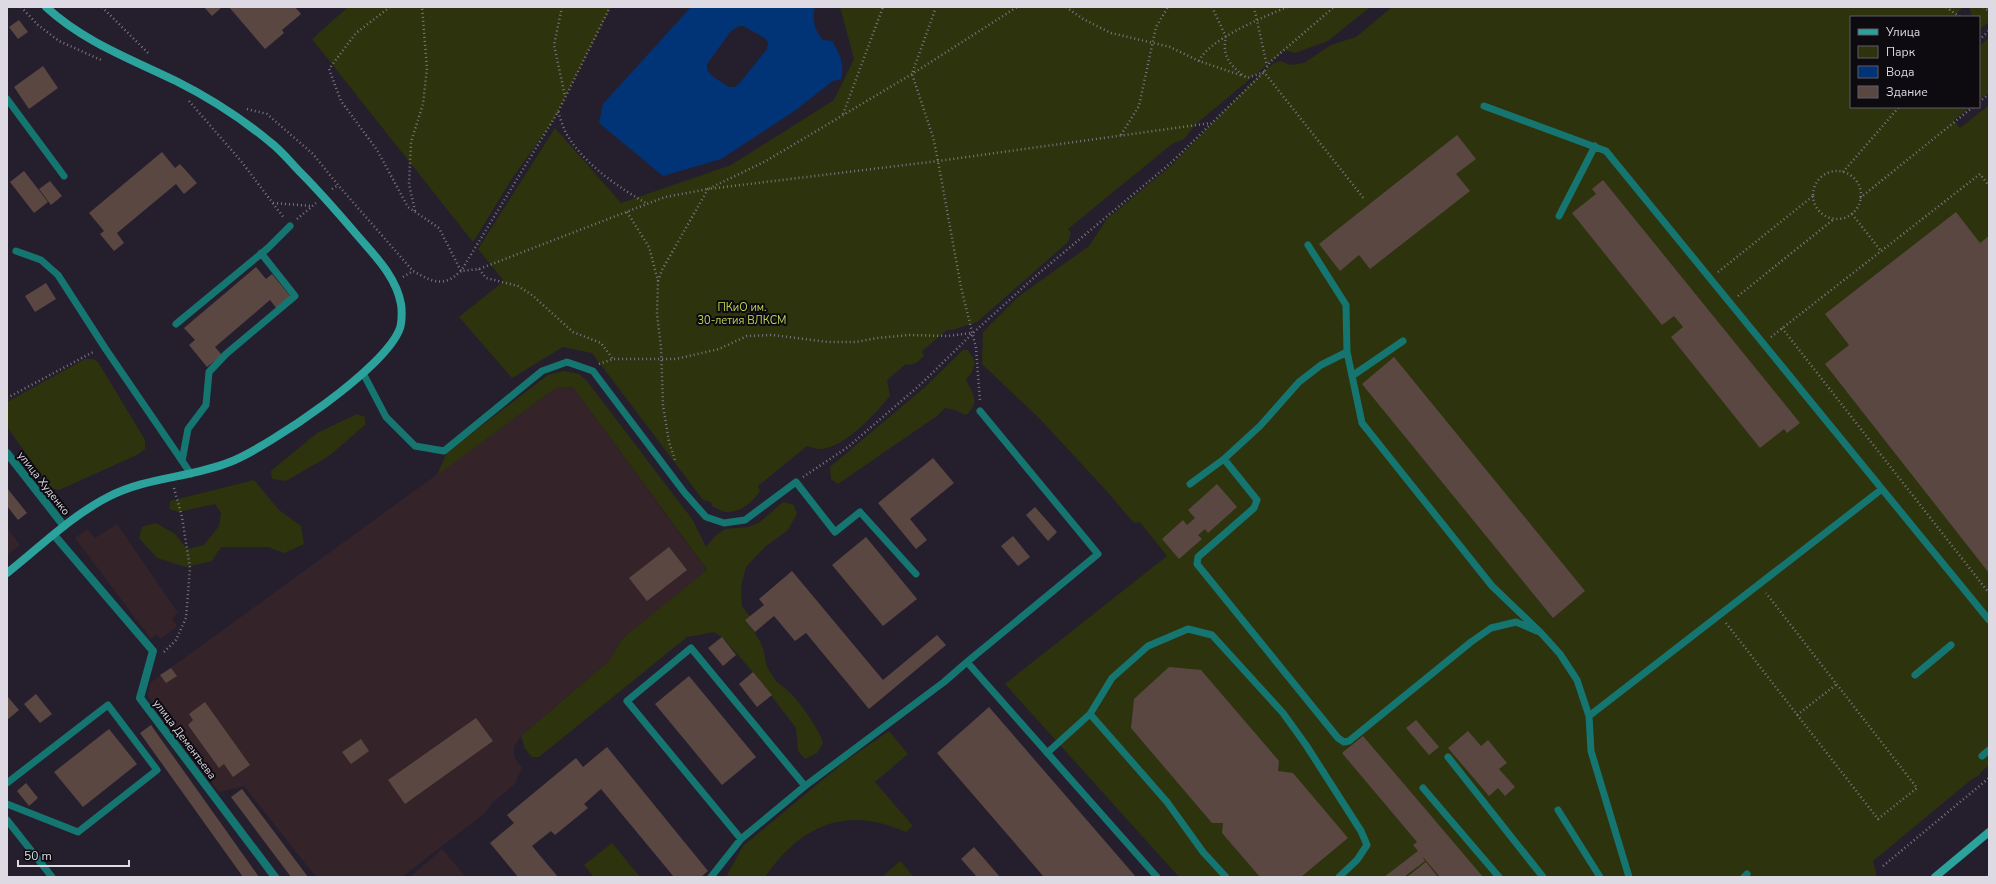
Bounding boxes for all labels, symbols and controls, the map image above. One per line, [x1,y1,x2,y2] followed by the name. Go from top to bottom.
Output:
[1850,16,1980,108] legend
[1885,24,1920,40] text: Улица
[1886,44,1916,60] text: Парк
[1886,64,1914,80] text: Вода
[1886,84,1928,100] text: Здание
[697,300,787,328] park label: ПКиО им. 30-летия ВЛКСМ
[14,448,73,518] street label: улица Худенко
[150,696,220,782] street label: улица Дементьева
[18,842,129,868] scale bar
[24,848,52,864] text: 50 m

